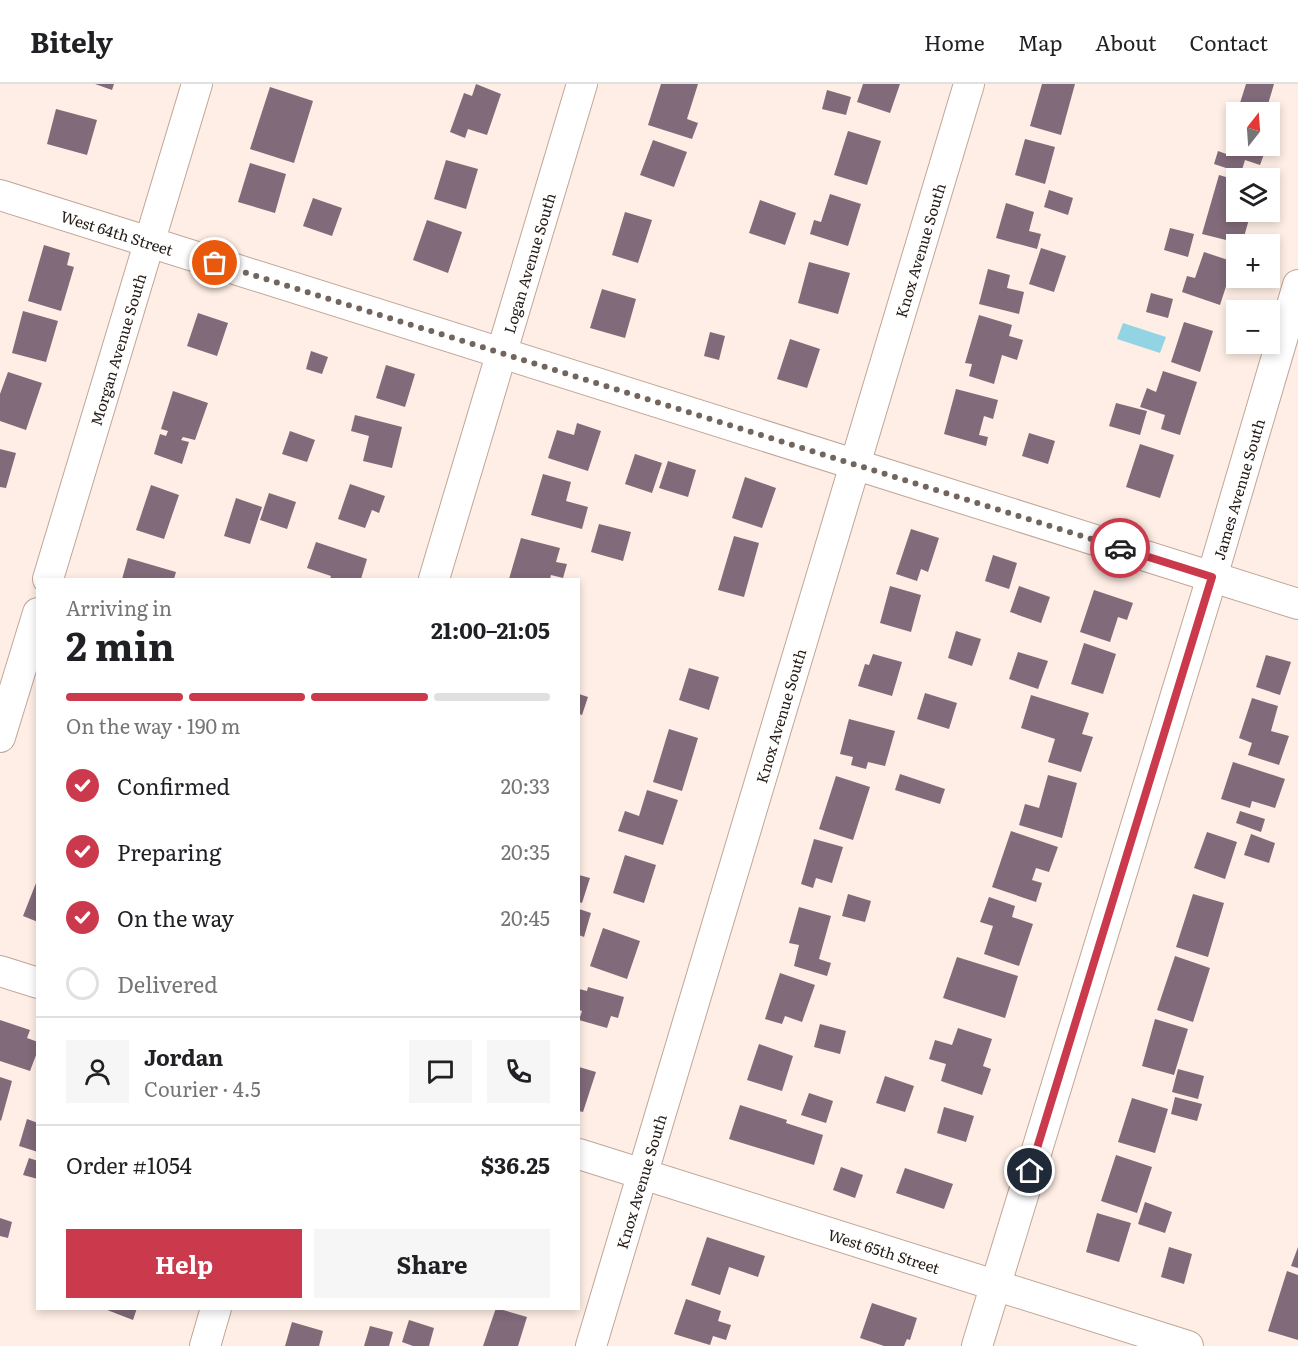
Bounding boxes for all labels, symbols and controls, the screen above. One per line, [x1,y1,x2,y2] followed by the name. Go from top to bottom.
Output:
[30,20,113,62] text: Bitely
[924,26,985,57] text: Home
[1018,26,1062,57] text: Map
[1095,26,1157,57] text: About
[1190,26,1268,57] text: Contact
[1226,102,1280,156] north arrow
[1226,102,1280,354] map controls
[1226,168,1280,222] button: layers
[888,180,950,320] street label: Knox Avenue South
[497,190,560,336] street label: Logan Avenue South
[58,203,176,260] street label: West 64th Street
[1226,234,1280,288] button: +
[189,237,240,288] pin
[198,246,231,279] icon: bag
[83,270,151,428] street label: Morgan Avenue South
[1226,300,1280,354] button: −
[1206,415,1270,562] street label: James Avenue South
[1090,518,1150,578] courier
[1104,532,1137,565] icon: car
[66,592,172,622] text: Arriving in
[431,613,550,646] text: 21:00–21:05
[66,615,175,673] text: 2 min
[749,645,811,786] street label: Knox Avenue South
[66,710,240,740] text: On the way · 190 m
[66,769,99,802] icon: check
[117,769,230,802] text: Confirmed
[501,770,550,800] text: 20:33
[66,835,99,868] icon: check
[117,835,221,868] text: Preparing
[501,836,550,866] text: 20:35
[66,901,99,934] icon: check
[117,901,234,934] text: On the way
[501,902,550,932] text: 20:45
[117,967,218,1000] text: Delivered
[66,1040,129,1103] button: person
[144,1040,223,1073] text: Jordan
[409,1040,472,1103] button: chat
[487,1040,550,1103] button: phone
[144,1073,261,1103] text: Courier · 4.5
[609,1111,671,1251] street label: Knox Avenue South
[1004,1145,1055,1196] pin
[66,1148,192,1181] text: Order #1054
[481,1148,550,1181] text: $36.25
[1013,1154,1046,1187] icon: home
[825,1222,943,1279] street label: West 65th Street
[66,1229,302,1298] button: Help
[314,1229,550,1298] button: Share

